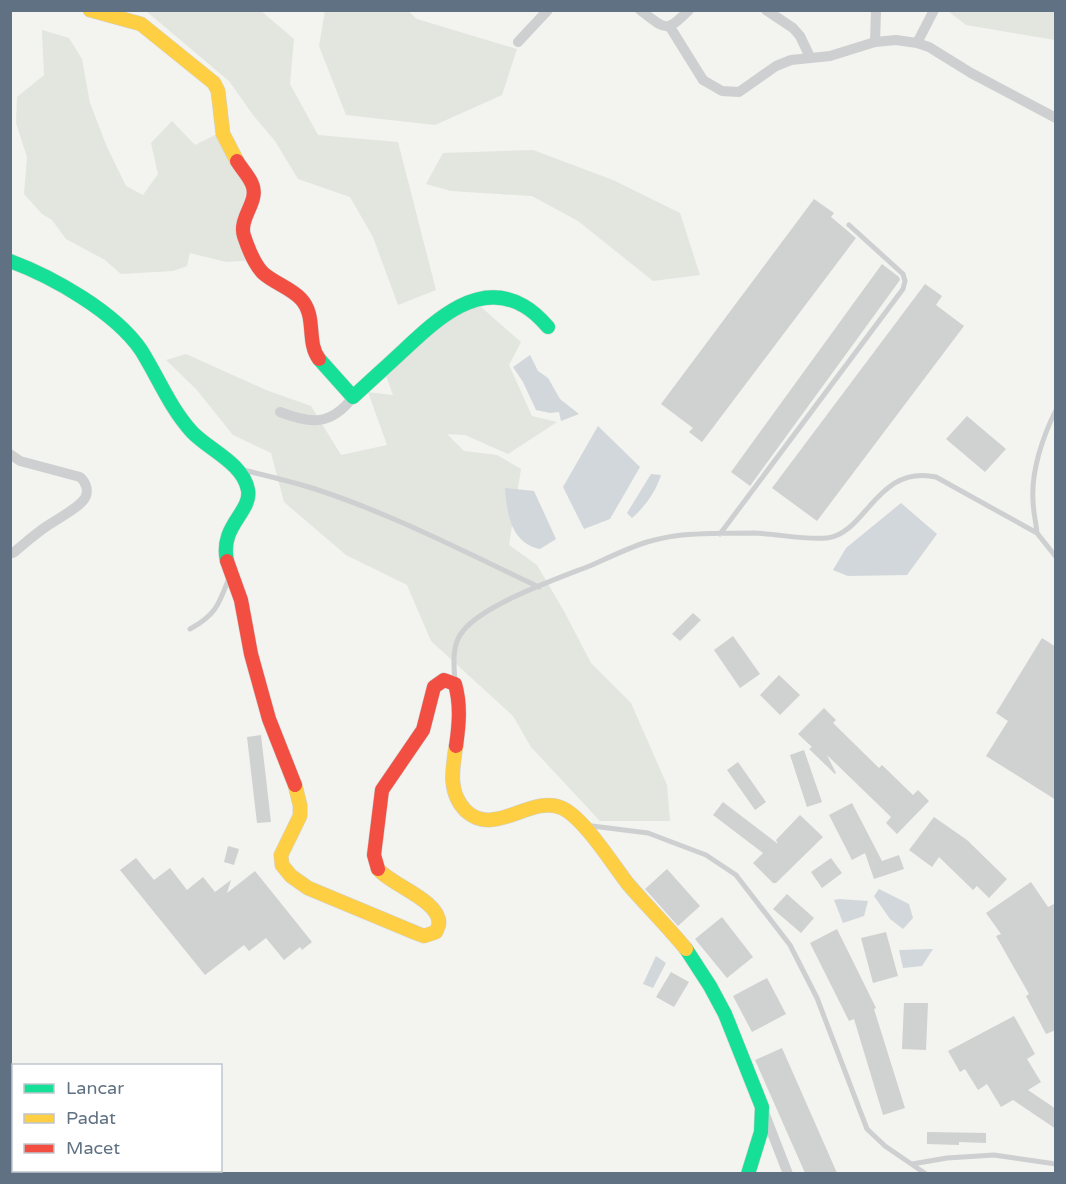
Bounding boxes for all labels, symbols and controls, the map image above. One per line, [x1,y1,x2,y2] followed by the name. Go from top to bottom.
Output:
[12,1064,222,1172] legend
[66,1077,124,1099] text: Lancar
[66,1107,116,1129] text: Padat
[66,1137,120,1159] text: Macet

